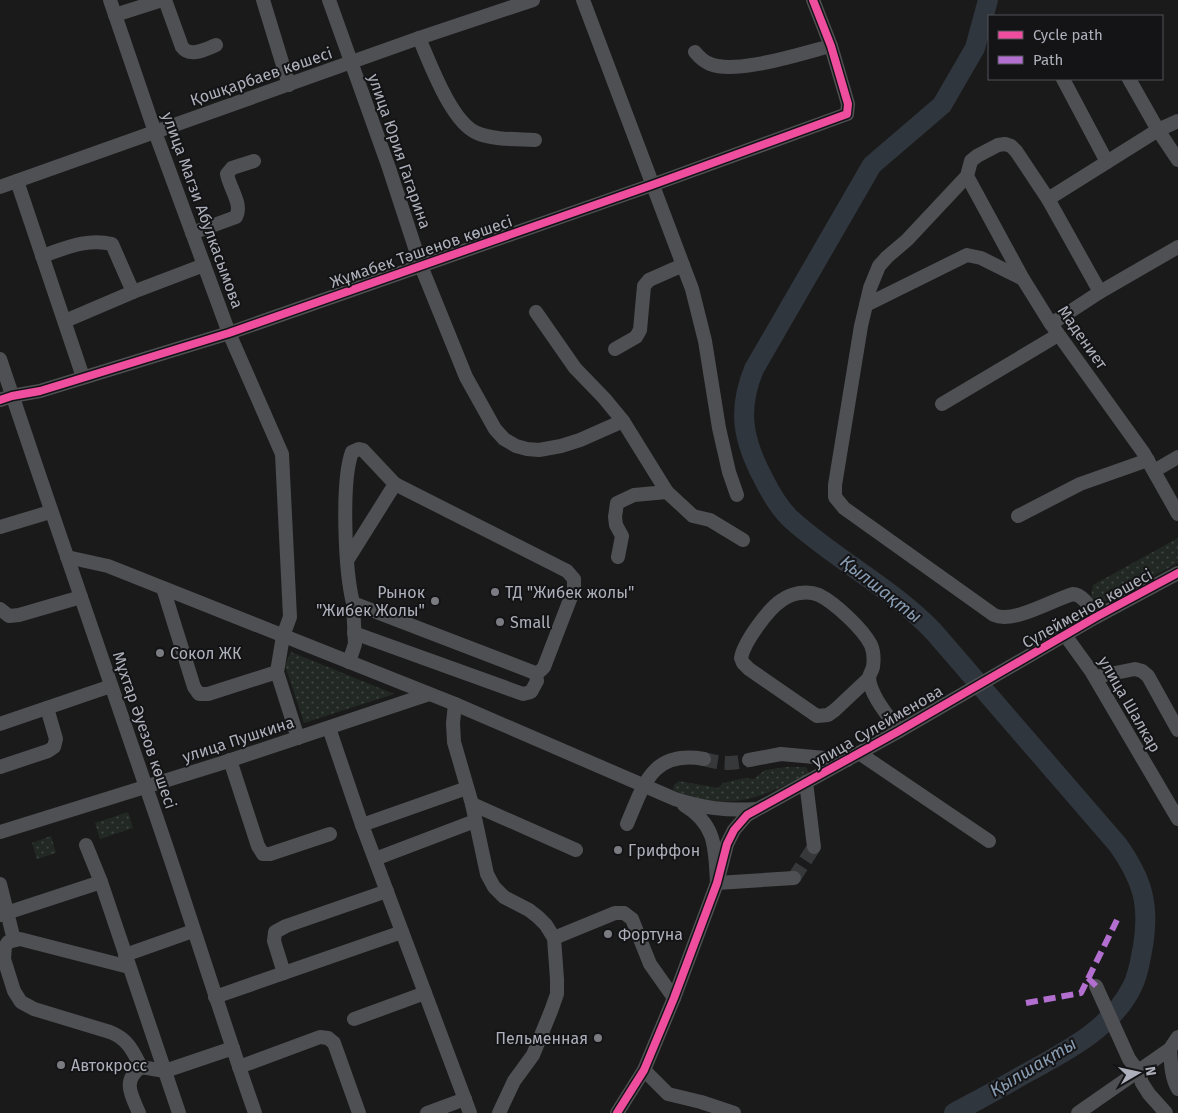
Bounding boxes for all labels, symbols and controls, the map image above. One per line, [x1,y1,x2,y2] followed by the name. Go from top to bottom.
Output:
[988,15,1163,80] legend
[1033,26,1103,44] text: Cycle path
[188,43,335,110] street label: Қошқарбаев көшесі
[1033,51,1063,69] text: Path
[364,71,435,231] street label: улица Юрия Гагарина
[158,109,247,311] street label: улица Магзи Абулкасымова
[327,211,515,292] street label: Жұмабек Тәшенов көшесі
[1054,302,1112,373] street label: Мадениет
[836,550,926,628] water label: Қылшақты
[1019,565,1156,652] street label: Сүлейменов көшесі
[316,583,426,620] place label: Рынок "Жибек Жолы"
[505,583,634,602] place label: ТД "Жибек жолы"
[489,586,501,598] marker: ТД "Жибек жолы"
[429,595,441,607] marker: Рынок "Жибек Жолы"
[510,613,551,632] place label: Small
[494,616,506,628] marker: Small
[170,644,242,663] place label: Сокол ЖК
[154,647,166,659] marker: Сокол ЖК
[109,649,180,811] street label: Мұхтар Әуезов көшесі
[1094,653,1165,756] street label: улица Шалкар
[808,681,946,772] street label: улица Сулейменова
[180,712,296,766] street label: улица Пушкина
[628,841,700,860] place label: Гриффон
[612,844,624,856] marker: Гриффон
[618,925,683,944] place label: Фортуна
[602,928,614,940] marker: Фортуна
[495,1029,588,1048] place label: Пельменная
[592,1032,604,1044] marker: Пельменная
[986,1032,1080,1102] water label: Қылшақты
[1113,1048,1163,1098] north arrow
[71,1056,148,1075] place label: Автокросс
[55,1059,67,1071] marker: Автокросс
[1141,1065,1159,1077] text: N

